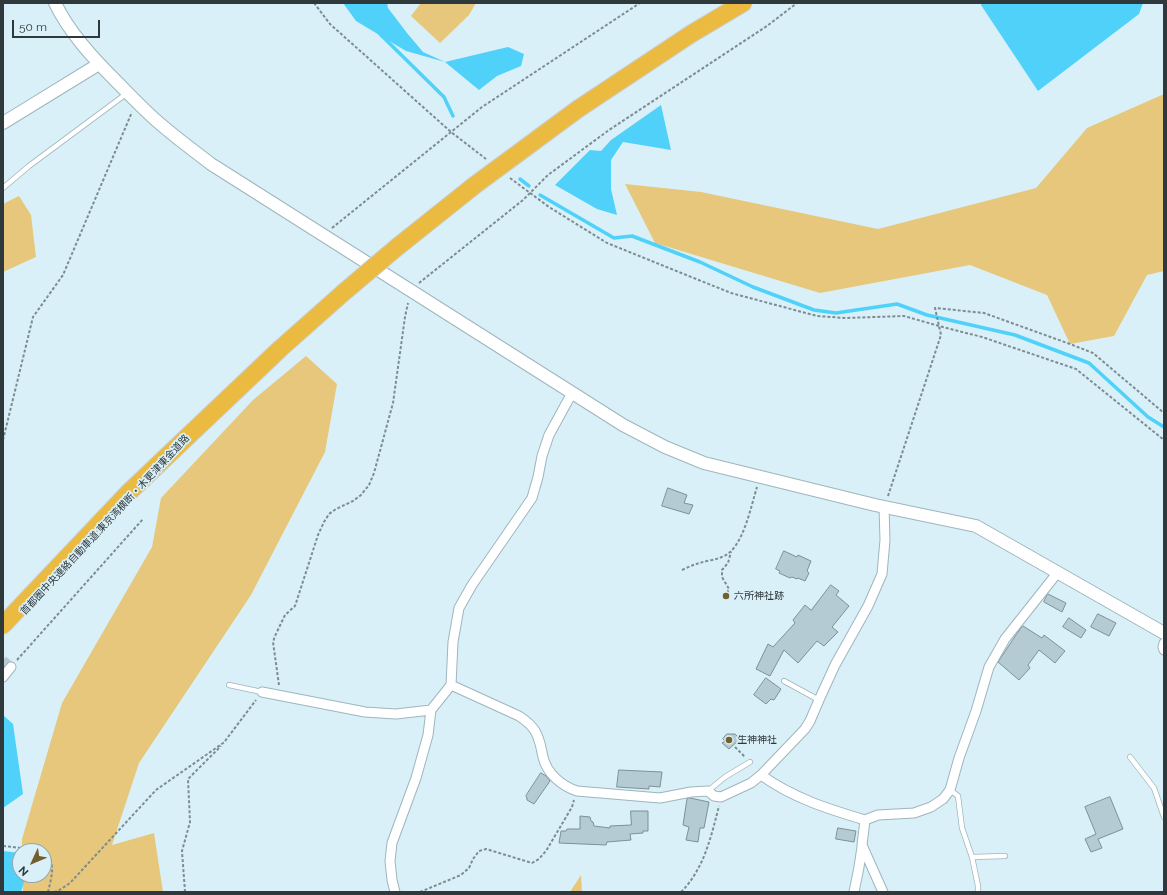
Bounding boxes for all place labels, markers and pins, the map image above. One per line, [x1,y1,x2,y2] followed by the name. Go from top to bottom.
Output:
[734,590,784,602] place label: 六所神社跡
[721,591,731,601] marker: 六所神社跡
[737,734,777,746] place label: 生神神社
[724,735,734,745] marker: 生神神社

